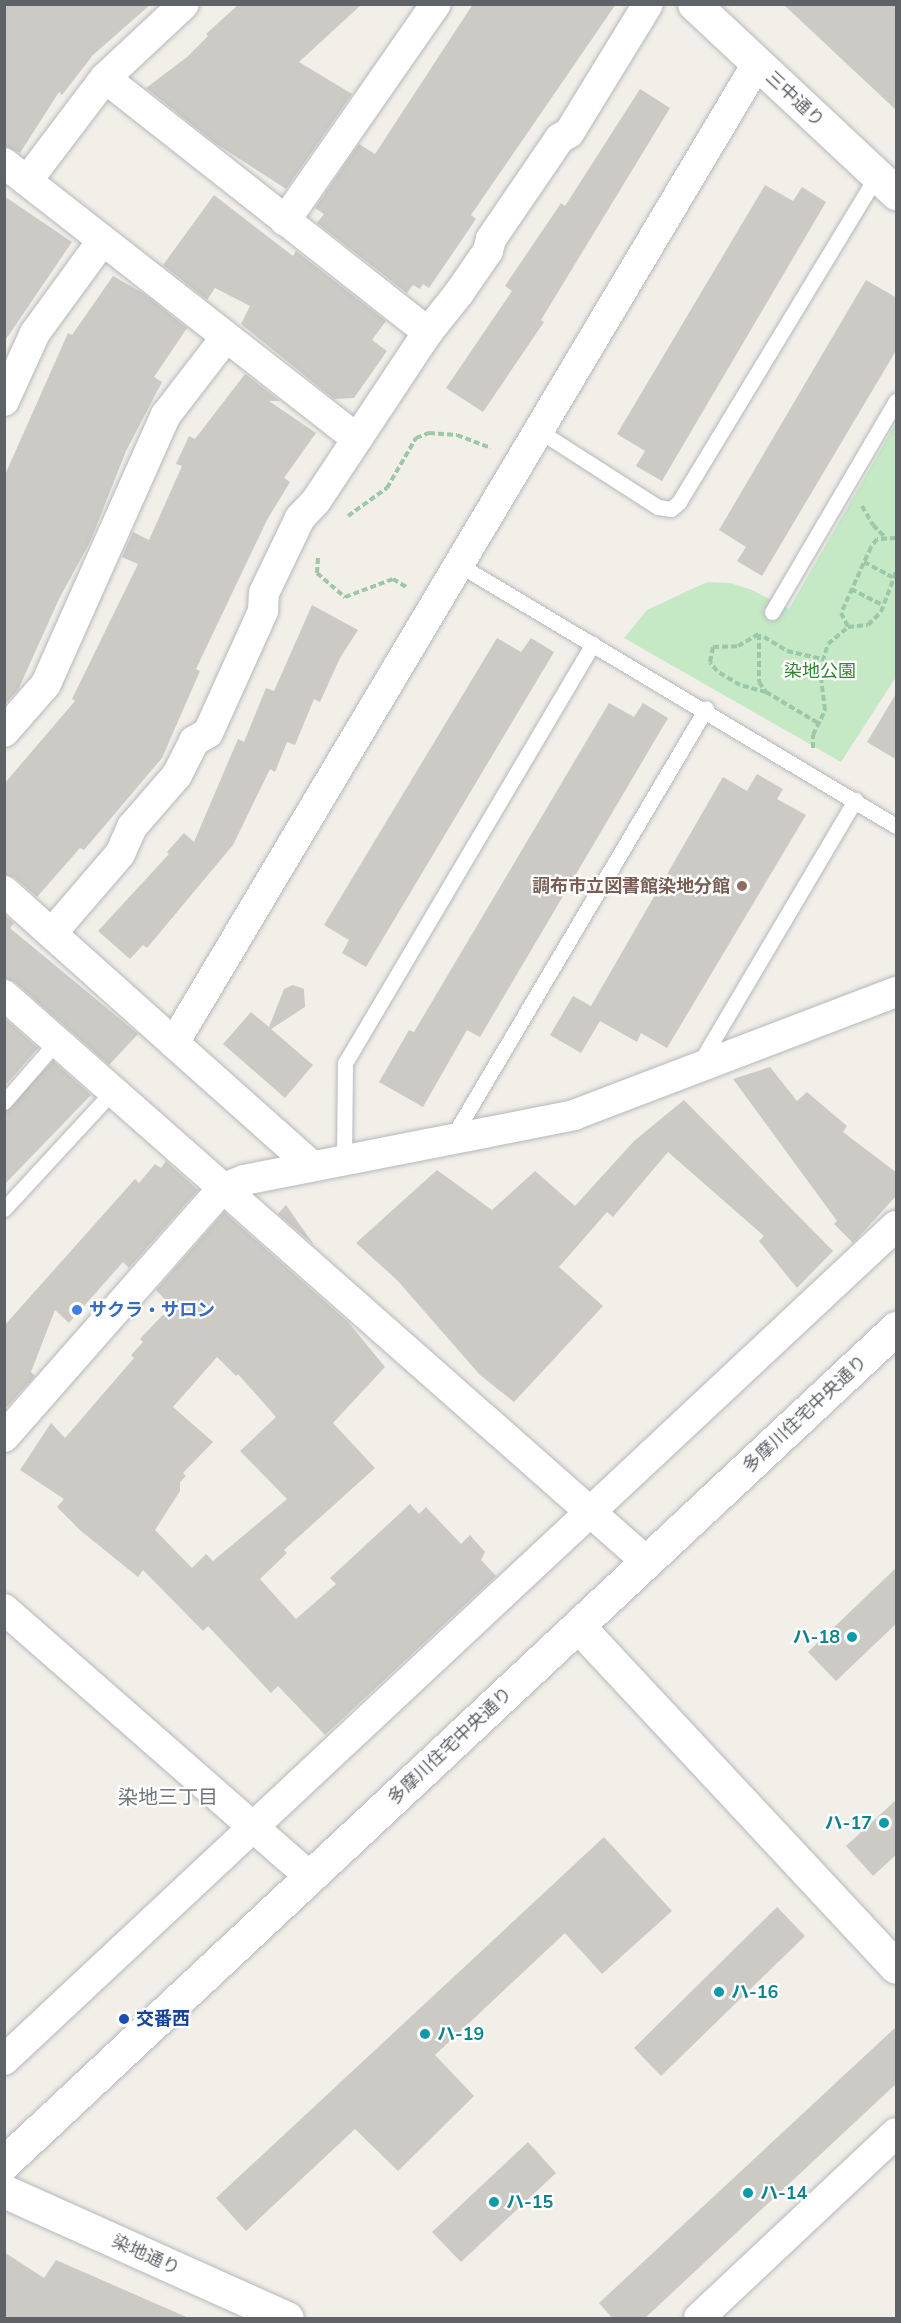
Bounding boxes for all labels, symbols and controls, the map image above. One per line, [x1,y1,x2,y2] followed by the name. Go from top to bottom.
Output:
[761,67,829,131] street label: 三中通り
[784,660,856,682] park label: 染地公園
[532,875,730,897] place label: 調布市立図書館染地分館
[735,879,749,893] marker: 調布市立図書館染地分館
[89,1299,215,1321] place label: サクラ・サロン
[70,1303,84,1317] marker: サクラ・サロン
[738,1351,872,1477] street label: 多摩川住宅中央通り
[793,1626,840,1648] place label: ハ-18
[845,1630,859,1644] marker: ハ-18
[383,1683,517,1809] street label: 多摩川住宅中央通り
[118,1785,218,1809] district label: 染地三丁目
[825,1812,872,1834] place label: ハ-17
[877,1816,891,1830] marker: ハ-17
[731,1981,778,2003] place label: ハ-16
[712,1985,726,1999] marker: ハ-16
[136,2008,190,2030] place label: 交番西
[117,2012,131,2026] marker: 交番西
[437,2023,484,2045] place label: ハ-19
[418,2027,432,2041] marker: ハ-19
[760,2182,807,2204] place label: ハ-14
[741,2186,755,2200] marker: ハ-14
[506,2191,553,2213] place label: ハ-15
[487,2195,501,2209] marker: ハ-15
[109,2230,183,2280] street label: 染地通り

